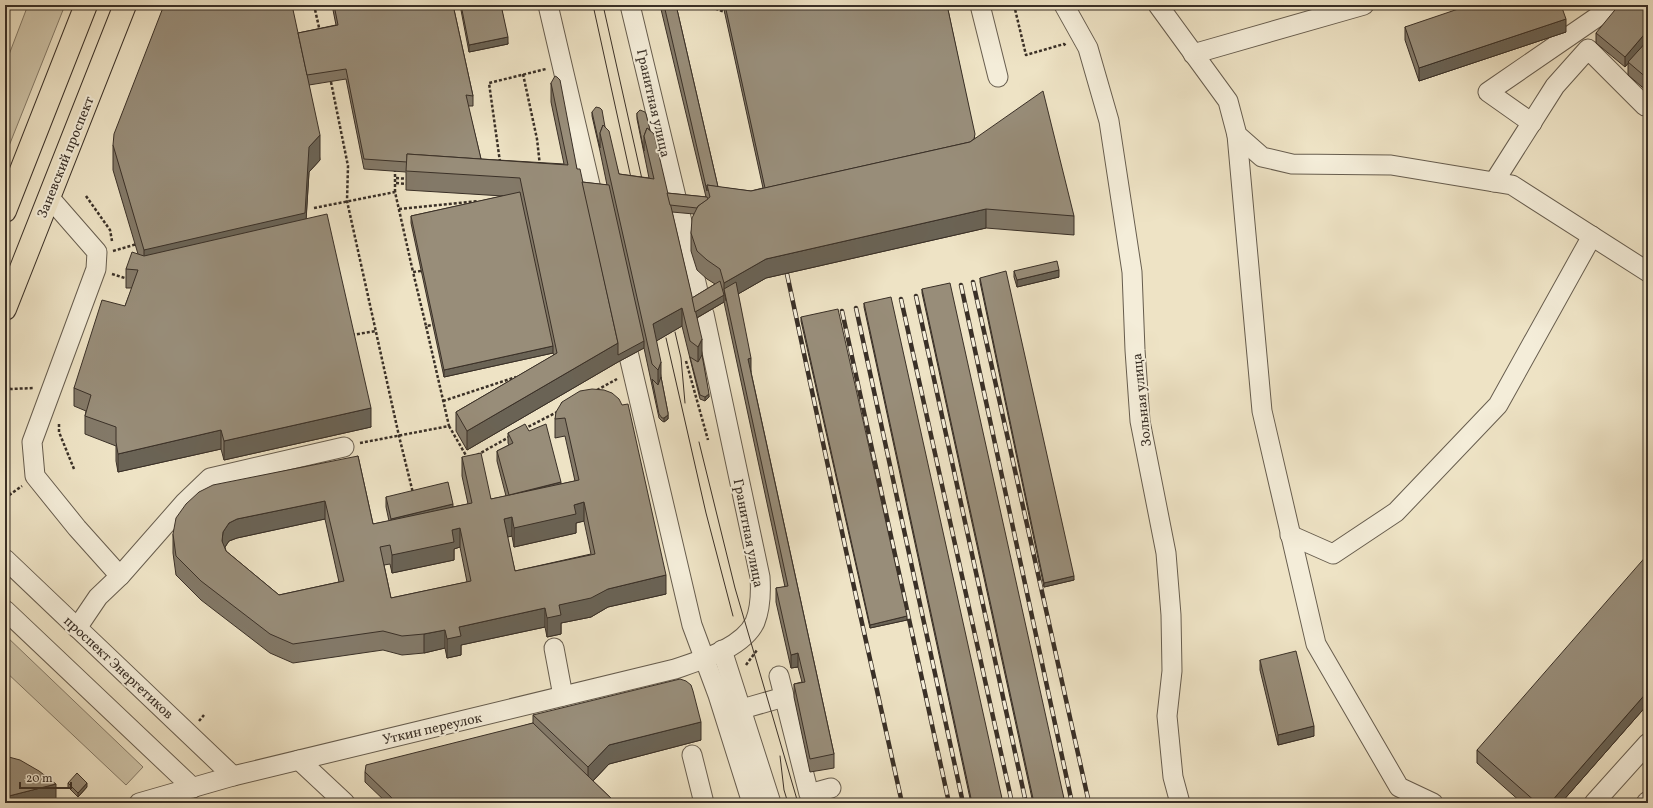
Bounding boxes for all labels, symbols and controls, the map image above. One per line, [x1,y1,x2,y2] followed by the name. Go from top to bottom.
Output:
[631,47,674,159] street label: Гранитная улица
[33,94,100,221] street label: Заневский проспект
[1128,352,1157,448] street label: Зольная улица
[728,477,767,589] street label: Гранитная улица
[59,612,177,724] street label: проспект Энергетиков
[381,709,484,750] street label: Уткин переулок
[20,764,71,790] scale bar
[26,771,53,787] text: 20 m

